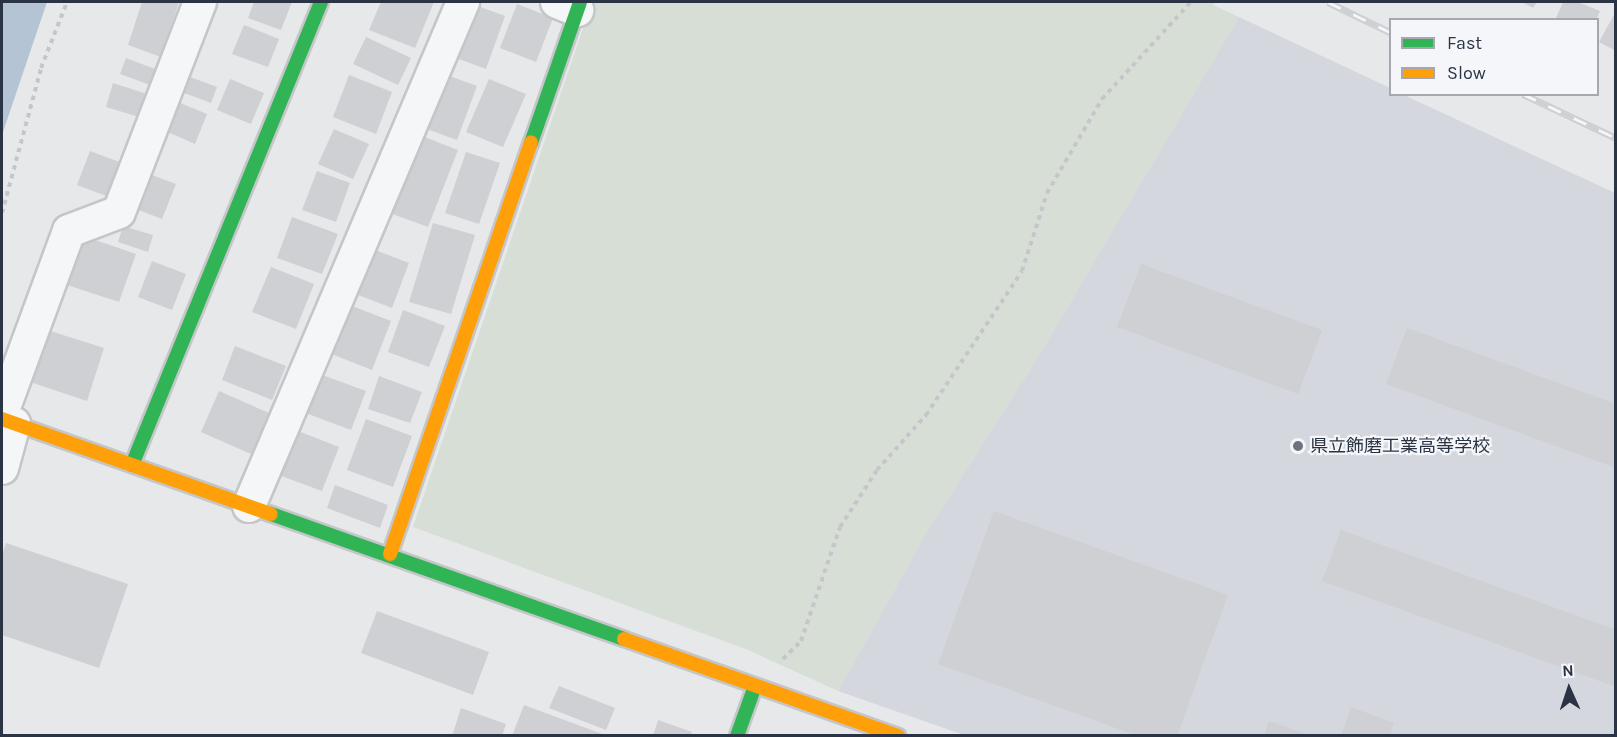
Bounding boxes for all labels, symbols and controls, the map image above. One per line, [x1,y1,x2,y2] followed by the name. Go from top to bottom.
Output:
[1389,18,1599,96] legend
[1447,32,1482,54] text: Fast
[1447,62,1486,84] text: Slow
[1310,435,1490,457] place label: 県立飾磨工業高等学校
[1291,439,1305,453] marker: 県立飾磨工業高等学校
[1539,659,1599,719] north arrow
[1562,661,1574,680] text: N

